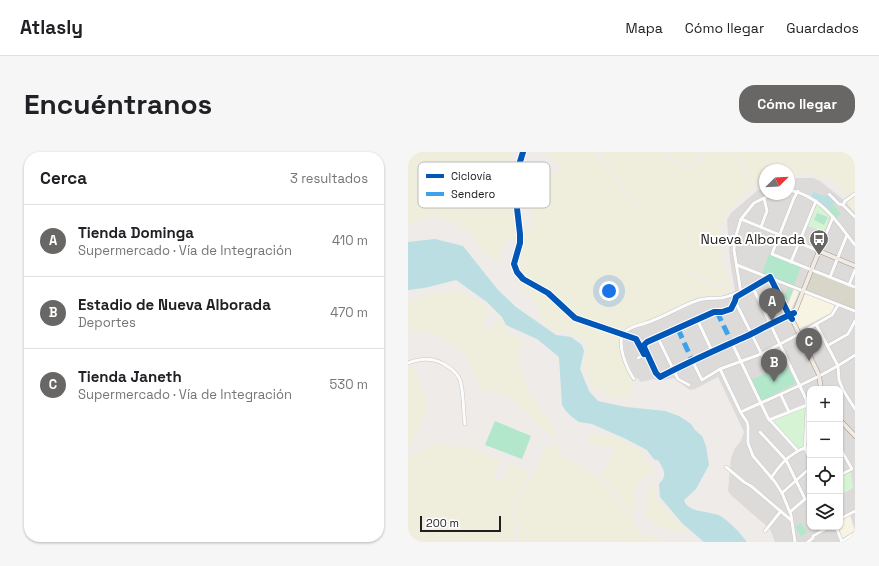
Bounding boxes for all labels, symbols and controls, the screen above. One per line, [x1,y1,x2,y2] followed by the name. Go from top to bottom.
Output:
[20,15,83,40] text: Atlasly
[626,19,663,37] text: Mapa
[685,19,764,37] text: Cómo llegar
[786,19,859,37] text: Guardados
[739,85,855,123] button: Cómo llegar
[24,86,212,122] text: Encuéntranos
[418,162,550,208] legend
[759,164,795,200] north arrow
[40,167,87,189] text: Cerca
[451,169,492,183] text: Ciclovía
[290,170,368,187] text: 3 resultados
[451,187,496,201] text: Sendero
[78,223,194,242] text: Tienda Dominga
[808,228,830,256] bus stop icon: Nueva Alborada
[700,230,805,248] place label: Nueva Alborada
[49,232,57,249] text: A
[332,232,368,249] text: 410 m
[78,242,292,259] text: Supermercado · Vía de Integración
[599,281,619,301] your location
[759,288,785,321] pin: A
[78,295,271,314] text: Estadio de Nueva Alborada
[49,304,57,321] text: B
[330,304,368,321] text: 470 m
[78,314,136,331] text: Deportes
[796,328,822,361] pin: C
[761,349,787,382] pin: B
[78,367,182,386] text: Tienda Janeth
[49,376,57,393] text: C
[330,376,368,393] text: 530 m
[78,386,292,403] text: Supermercado · Vía de Integración
[807,386,843,530] map controls
[807,386,843,422] button: +
[807,422,843,458] button: −
[807,458,843,494] button: locate
[807,494,843,530] button: layers
[420,514,501,533] scale bar
[426,516,459,530] text: 200 m

